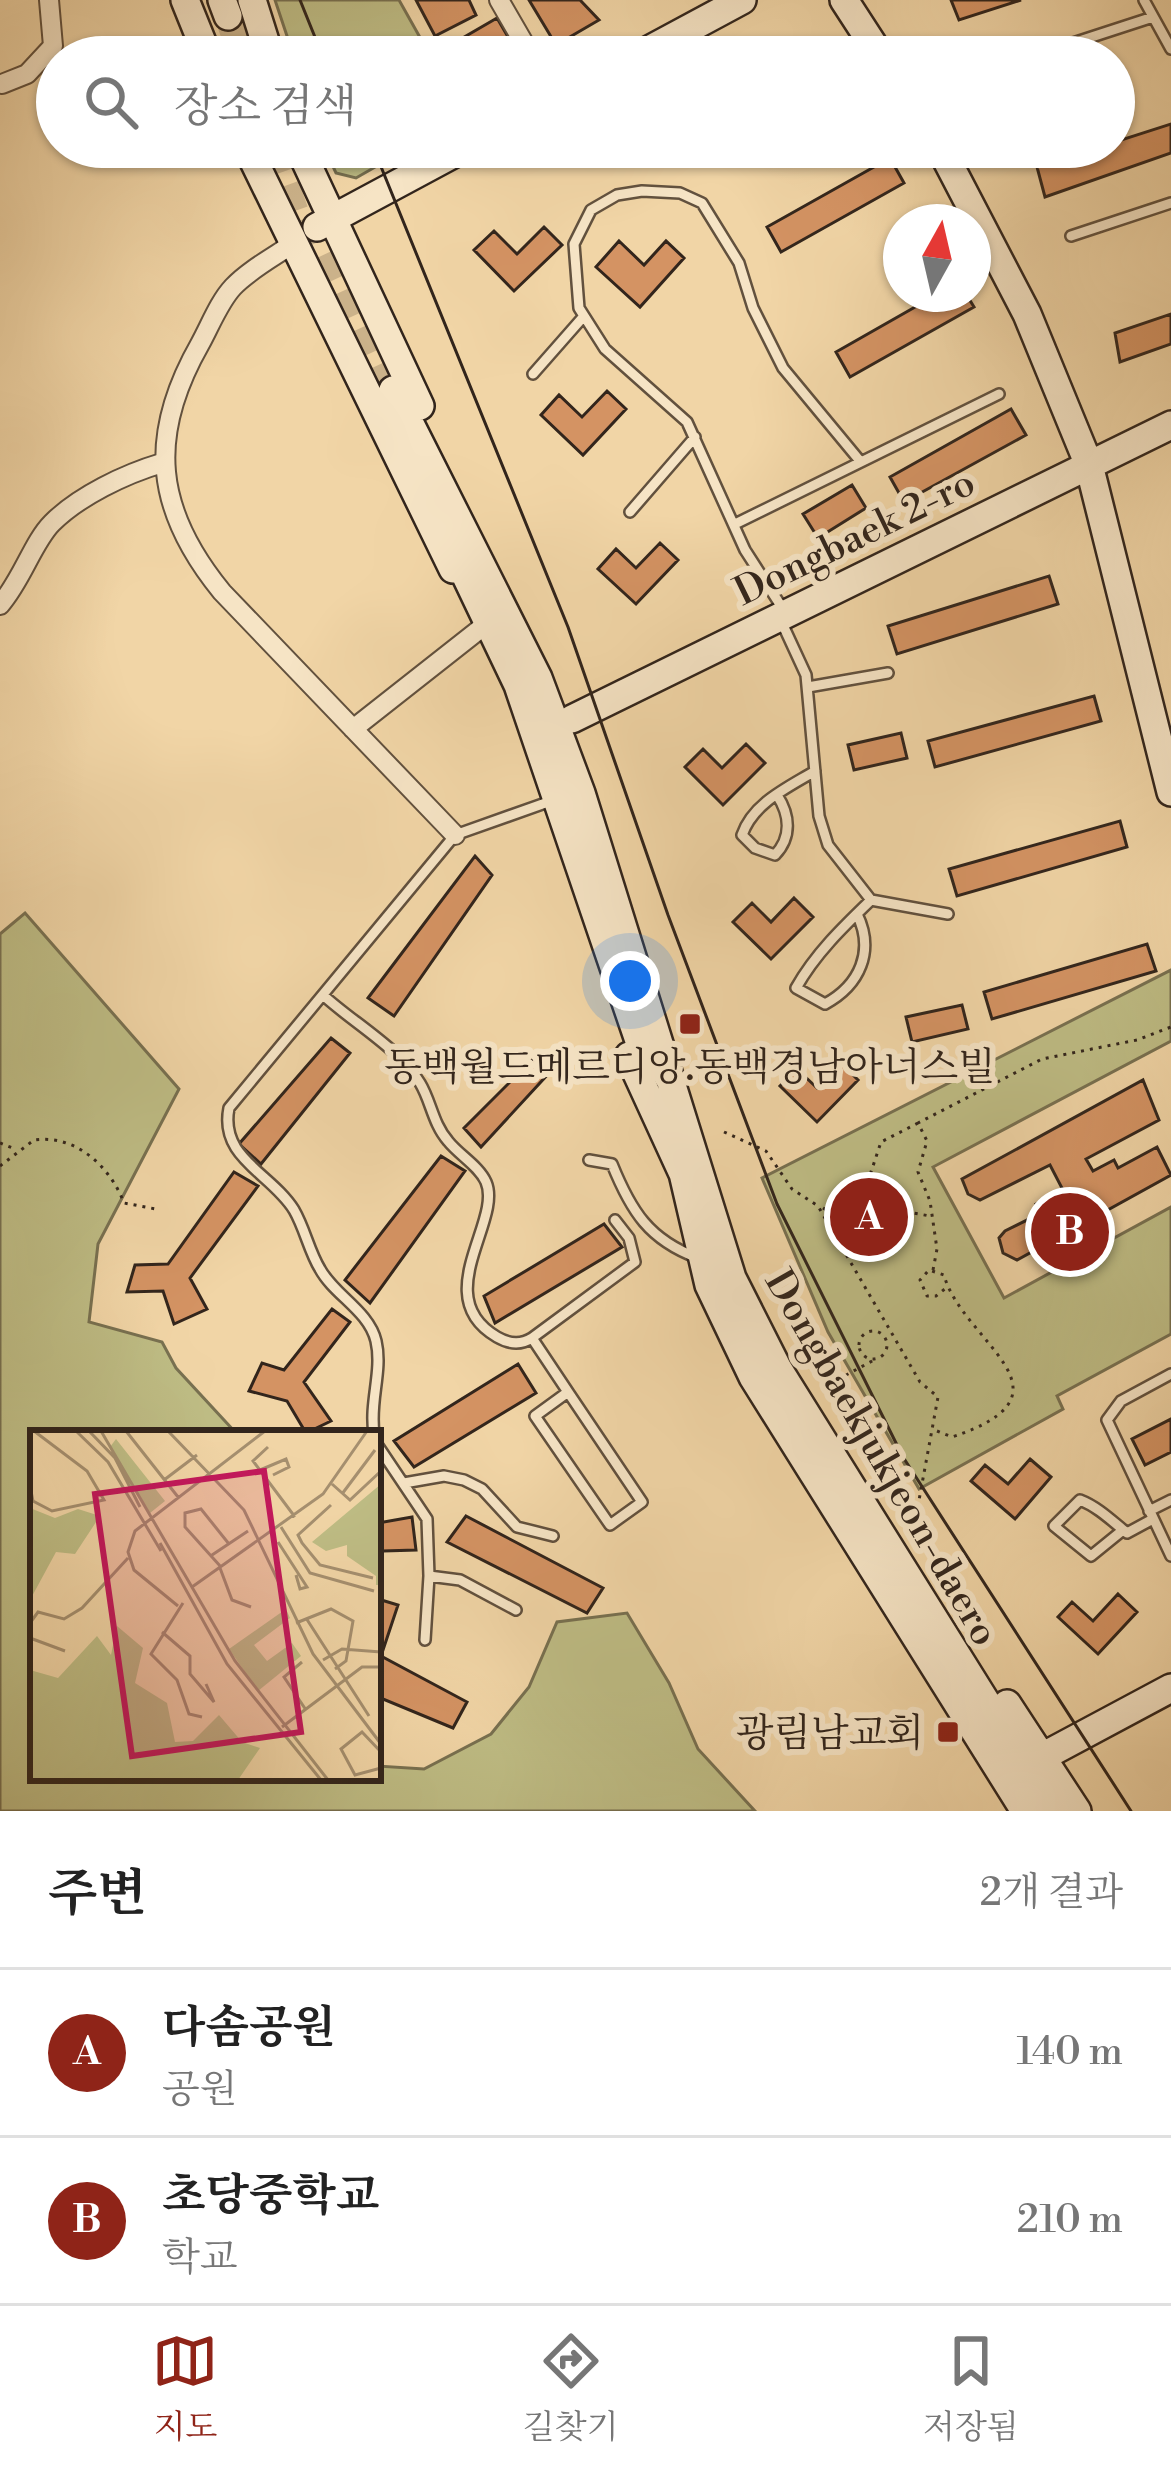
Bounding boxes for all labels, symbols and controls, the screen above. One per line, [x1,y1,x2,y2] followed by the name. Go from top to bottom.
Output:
[36,36,1135,168] search box
[78,69,144,135] icon: search
[174,79,357,136] text: 장소 검색
[883,204,991,312] north arrow
[727,459,983,618] street label: Dongbaek 2-ro
[600,951,660,1011] your location
[677,1011,703,1037] marker: 동백월드메르디앙.동백경남아너스빌
[384,1044,996,1093] place label: 동백월드메르디앙.동백경남아너스빌
[830,1172,908,1262] pin: A
[1031,1187,1109,1277] pin: B
[753,1261,1009,1655] street label: Dongbaekjukjeon-daero
[30,1430,381,1781] inset map
[736,1710,924,1759] place label: 광림남교회
[935,1719,961,1745] marker: 광림남교회
[48,1863,147,1927] text: 주변
[980,1869,1123,1918] text: 2개 결과
[162,2000,336,2057] text: 다솜공원
[73,2028,101,2077] text: A
[1016,2028,1123,2077] text: 140 m
[162,2066,237,2115] text: 공원
[162,2168,379,2225] text: 초당중학교
[72,2196,102,2245] text: B
[1017,2196,1123,2245] text: 210 m
[162,2234,237,2283] text: 학교
[152,2328,218,2449] tab: 지도
[523,2328,618,2449] tab: 길찾기
[923,2328,1019,2449] tab: 저장됨

